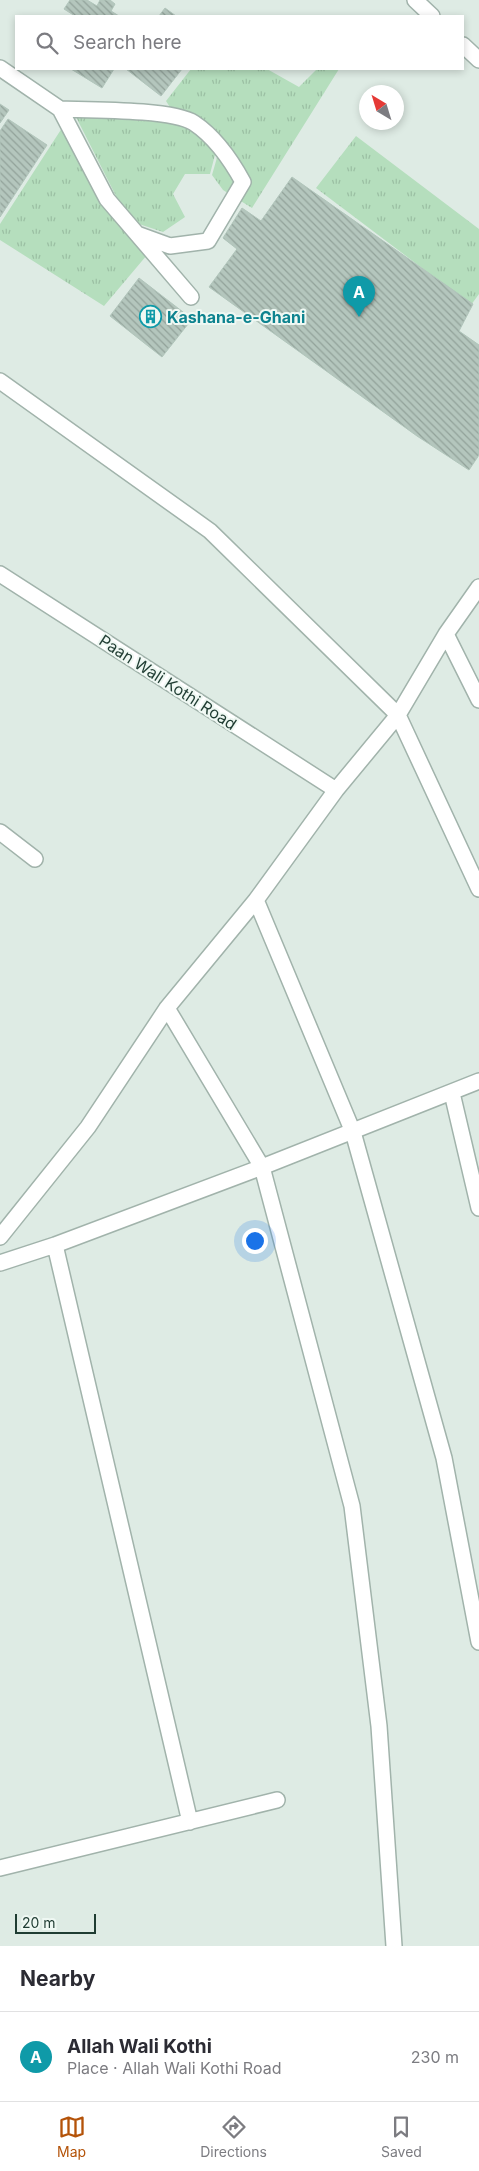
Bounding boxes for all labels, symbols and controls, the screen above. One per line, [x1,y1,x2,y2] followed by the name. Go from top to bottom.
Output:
[15,15,464,70] search box
[33,29,61,57] icon: search
[73,31,182,54] text: Search here
[359,85,404,130] north arrow
[343,276,375,317] pin: A
[139,305,163,329] building icon: Kashana-e-Ghani
[167,307,305,327] place label: Kashana-e-Ghani
[96,630,240,734] street label: Paan Wali Kothi Road
[242,1228,268,1254] your location
[15,1911,96,1934] scale bar
[22,1914,56,1931] text: 20 m
[20,1966,95,1991] text: Nearby
[67,2035,212,2058] text: Allah Wali Kothi
[30,2047,42,2067] text: A
[411,2047,459,2067] text: 230 m
[67,2058,281,2078] text: Place · Allah Wali Kothi Road
[57,2113,86,2160] tab: Map
[200,2113,267,2160] tab: Directions
[381,2113,422,2160] tab: Saved

